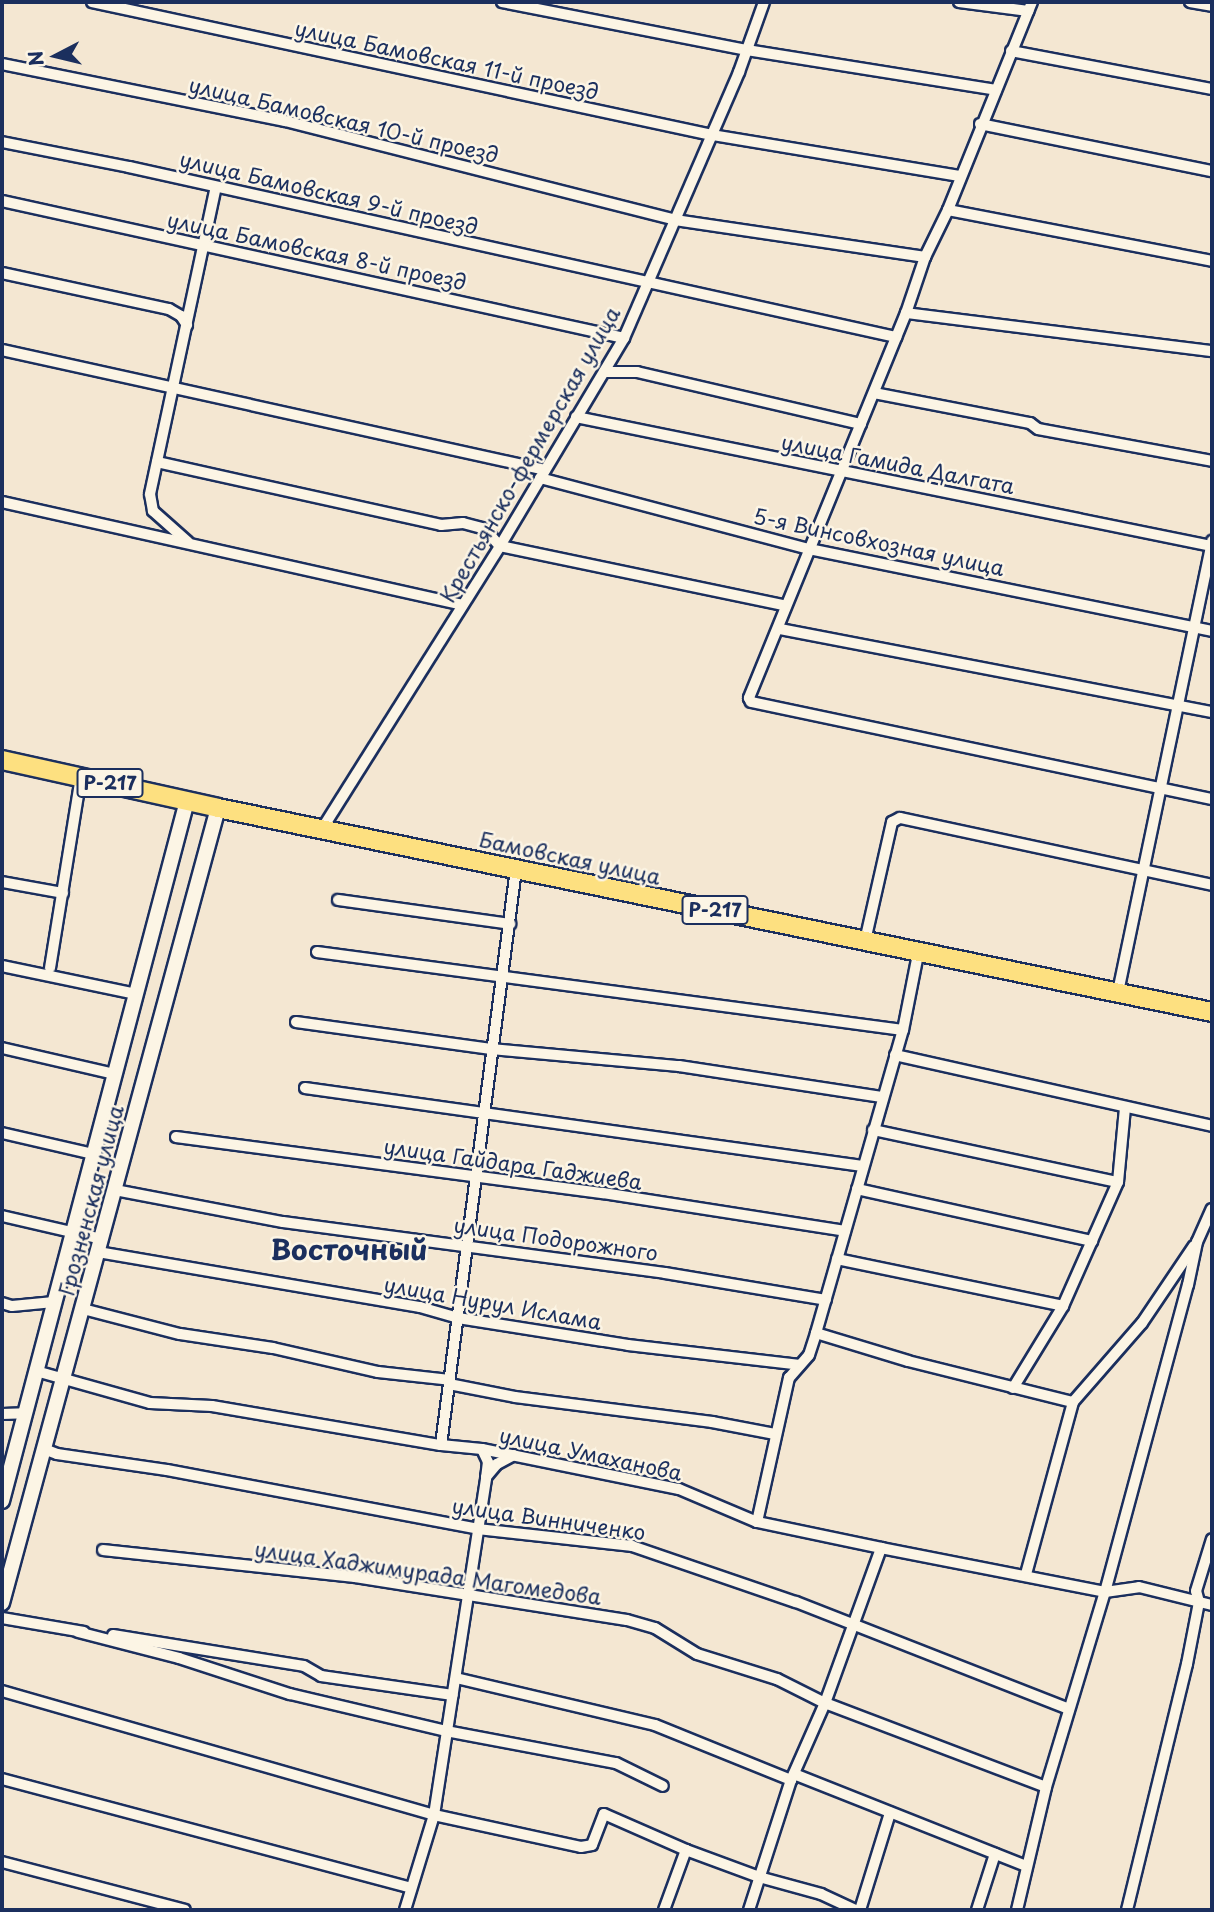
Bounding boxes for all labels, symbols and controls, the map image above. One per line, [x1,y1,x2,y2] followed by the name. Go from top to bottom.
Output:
[293,14,601,104] street label: улица Бамовская 11-й проезд
[21,21,91,91] north arrow
[20,49,50,68] text: N
[186,71,502,167] street label: улица Бамовская 10-й проезд
[178,145,480,239] street label: улица Бамовская 9-й проезд
[165,206,469,294] street label: улица Бамовская 8-й проезд
[433,301,625,607] street label: Крестьянско-фермерская улица
[779,428,1017,498] street label: улица Гамида Далгата
[750,502,1008,580] street label: 5-я Винсовхозная улица
[75,768,145,798] road number: Р-217
[476,825,664,889] street label: Бамовская улица
[680,894,750,926] road number: Р-217
[52,1102,128,1298] street label: Грозненская улица
[382,1132,644,1194] street label: улица Гайдара Гаджиева
[452,1211,660,1265] street label: улица Подорожного
[270,1232,428,1266] district label: Восточный
[381,1270,605,1334] street label: улица Нурул Ислама
[497,1421,685,1485] street label: улица Умаханова
[450,1492,648,1544] street label: улица Винниченко
[252,1535,604,1609] street label: улица Хаджимурада Магомедова

